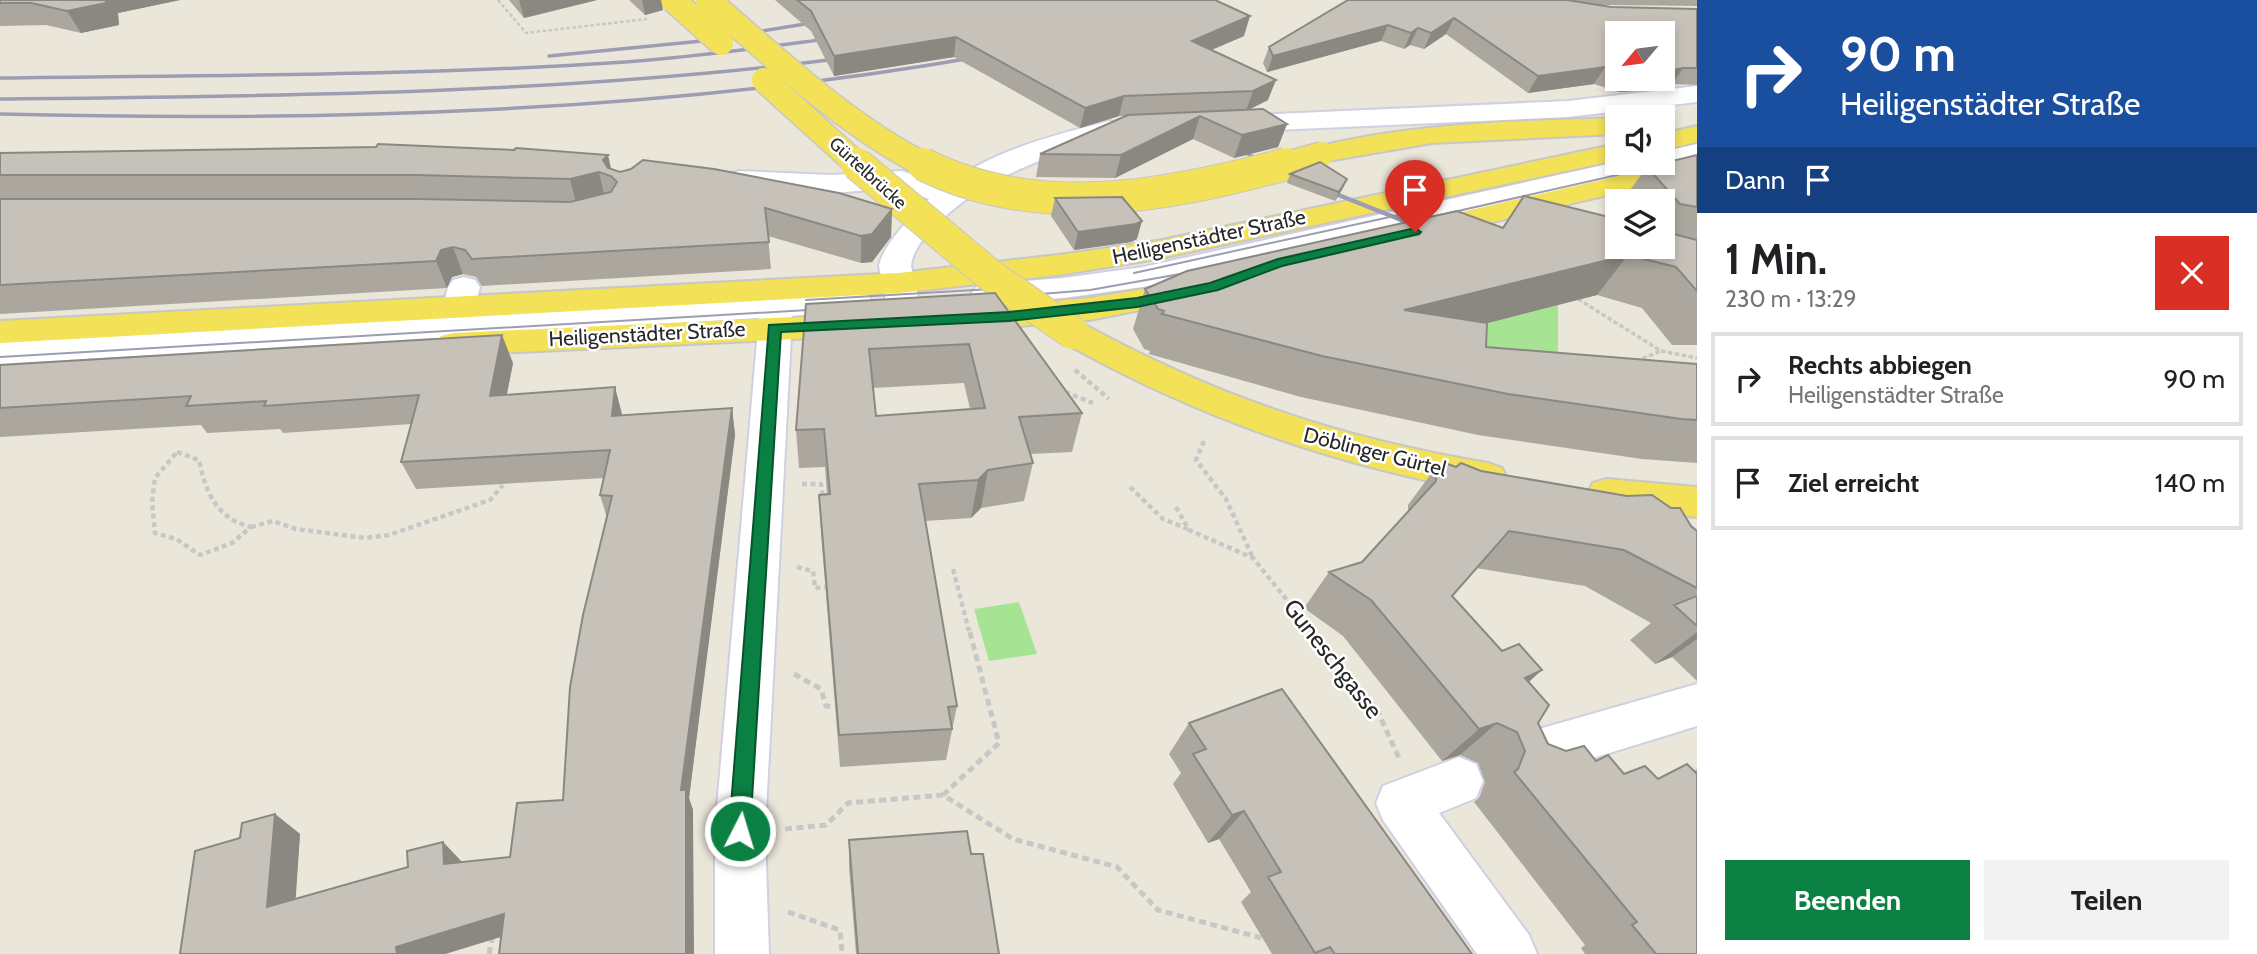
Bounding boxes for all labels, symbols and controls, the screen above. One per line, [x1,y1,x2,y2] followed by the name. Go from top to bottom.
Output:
[1605,21,1675,91] north arrow
[1605,21,1675,259] map controls
[1840,24,1956,83] text: 90 m
[1725,28,1816,119] icon: right
[1840,84,2140,123] text: Heiligenstädter Straße
[1605,105,1675,175] button: sound
[825,132,911,214] street label: Gürtelbrücke
[1385,160,1445,232] pin
[1799,161,1837,199] icon: arrive
[1725,164,1785,196] text: Dann
[1396,171,1434,209] icon: arrive
[1605,189,1675,259] button: layers
[1110,204,1308,269] street label: Heiligenstädter Straße
[1725,233,1827,285] text: 1 Min.
[2155,236,2229,310] button: close
[1725,285,1857,313] text: 230 m · 13:29
[548,316,746,351] street label: Heiligenstädter Straße
[1788,349,1972,381] text: Rechts abbiegen
[1729,360,1767,398] icon: right
[2163,363,2225,395] text: 90 m
[1788,381,2004,409] text: Heiligenstädter Straße
[1301,422,1449,481] street label: Döblinger Gürtel
[1729,464,1767,502] icon: arrive
[1788,467,1919,499] text: Ziel erreicht
[2155,467,2225,499] text: 140 m
[1278,593,1389,724] street label: Guneschgasse
[703,794,777,868] position arrow
[1725,860,1970,940] button: Beenden
[1984,860,2229,940] button: Teilen

